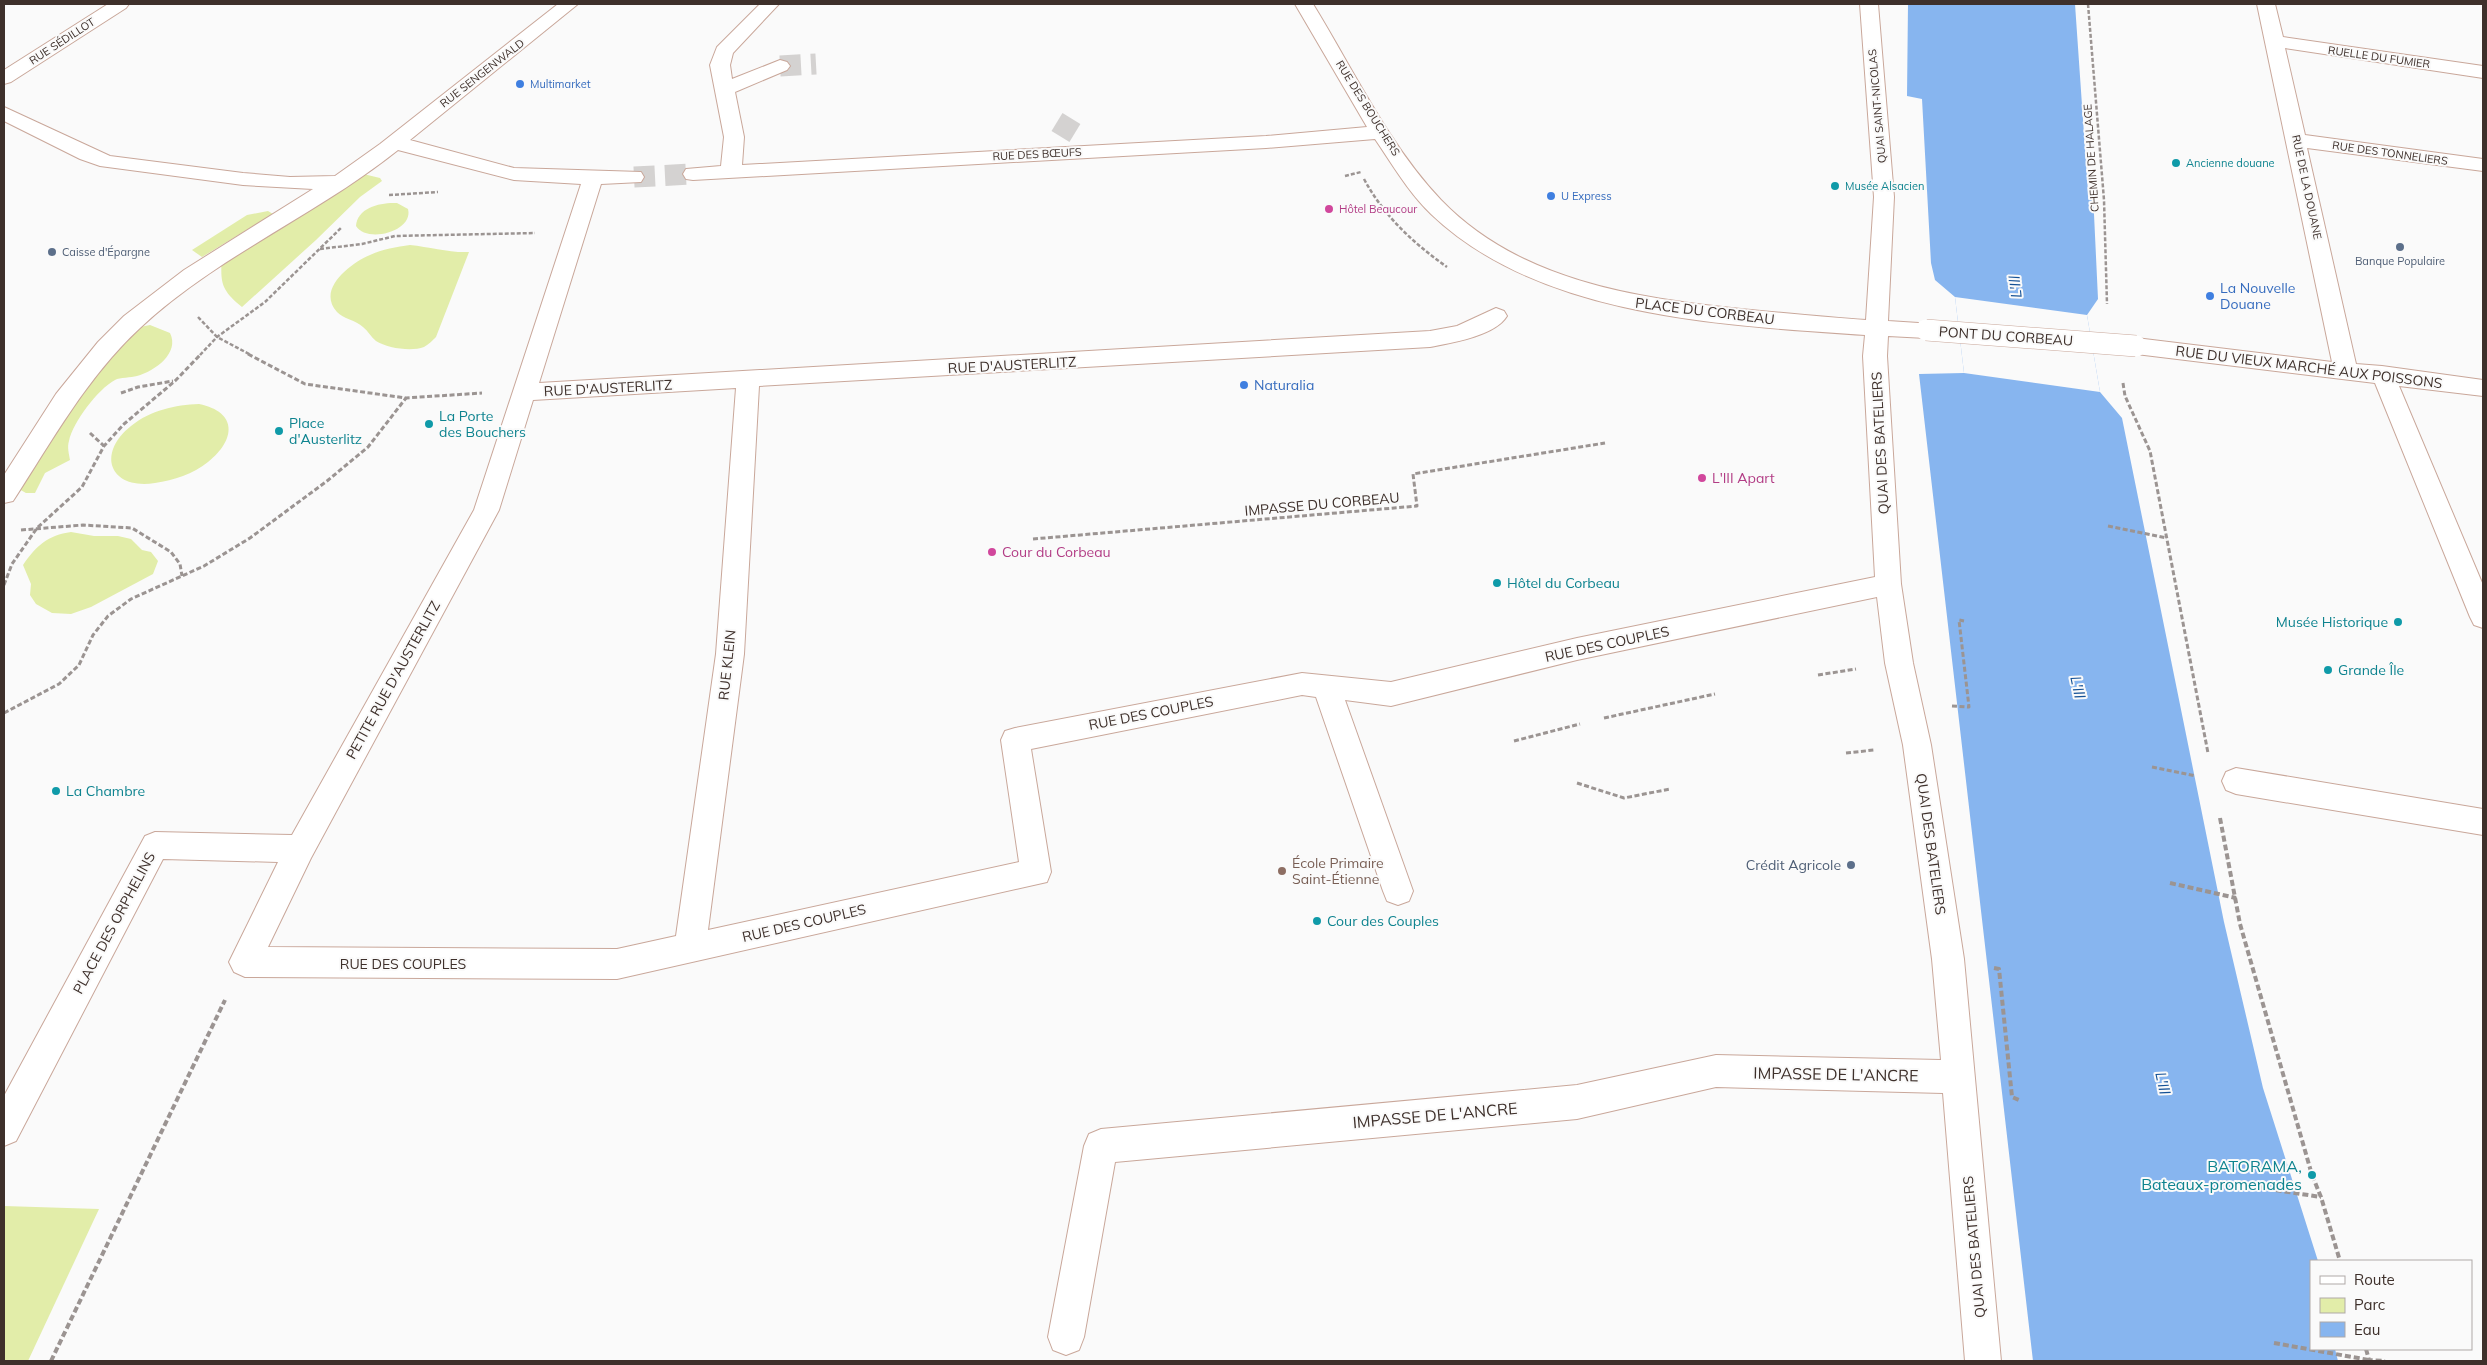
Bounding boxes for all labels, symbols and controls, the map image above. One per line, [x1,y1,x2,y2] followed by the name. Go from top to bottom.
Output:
[26,14,98,67] street label: RUE SÉDILLOT
[437,36,527,110] street label: RUE SENGENWALD
[2327,43,2431,71] street label: RUELLE DU FUMIER
[1865,48,1889,164] street label: QUAI SAINT-NICOLAS
[1333,58,1403,159] street label: RUE DES BOUCHERS
[530,77,591,91] place label: Multimarket
[514,78,526,90] marker: Multimarket
[2080,104,2102,212] street label: CHEMIN DE HALAGE
[2289,133,2325,241] street label: RUE DE LA DOUANE
[2331,138,2449,168] street label: RUE DES TONNELIERS
[992,145,1082,163] street label: RUE DES BŒUFS
[2186,156,2275,170] place label: Ancienne douane
[2170,157,2182,169] marker: Ancienne douane
[1845,179,1924,193] place label: Musée Alsacien
[1829,180,1841,192] marker: Musée Alsacien
[1561,189,1612,203] place label: U Express
[1545,190,1557,202] marker: U Express
[1339,202,1417,216] place label: Hôtel Beaucour
[1323,203,1335,215] marker: Hôtel Beaucour
[2394,241,2406,253] marker: Banque Populaire
[62,245,150,259] place label: Caisse d'Épargne
[46,246,58,258] marker: Caisse d'Épargne
[2355,254,2445,268] place label: Banque Populaire
[2004,274,2026,299] water label: L'Ill
[2220,279,2295,313] place label: La Nouvelle Douane
[2204,290,2216,302] marker: La Nouvelle Douane
[1634,294,1776,328] street label: PLACE DU CORBEAU
[1938,322,2074,350] street label: PONT DU CORBEAU
[2175,342,2444,392] street label: RUE DU VIEUX MARCHÉ AUX POISSONS
[947,353,1077,377] street label: RUE D'AUSTERLITZ
[1867,371,1893,515] street label: QUAI DES BATELIERS
[543,376,673,400] street label: RUE D'AUSTERLITZ
[1254,376,1314,394] place label: Naturalia
[1238,379,1250,391] marker: Naturalia
[439,407,526,441] place label: La Porte des Bouchers
[289,414,362,448] place label: Place d'Austerlitz
[423,418,435,430] marker: La Porte des Bouchers
[273,425,285,437] marker: Place d'Austerlitz
[1712,469,1775,487] place label: L'III Apart
[1696,472,1708,484] marker: L'III Apart
[1244,488,1400,520] street label: IMPASSE DU CORBEAU
[1002,543,1111,561] place label: Cour du Corbeau
[986,546,998,558] marker: Cour du Corbeau
[1507,574,1620,592] place label: Hôtel du Corbeau
[1491,577,1503,589] marker: Hôtel du Corbeau
[342,598,444,762] street label: PETITE RUE D'AUSTERLITZ
[2276,613,2388,631] place label: Musée Historique
[2392,616,2404,628] marker: Musée Historique
[1543,622,1671,666] street label: RUE DES COUPLES
[714,629,740,701] street label: RUE KLEIN
[2338,661,2404,679] place label: Grande Île
[2322,664,2334,676] marker: Grande Île
[2066,674,2090,700] water label: L'Ill
[1087,692,1215,734] street label: RUE DES COUPLES
[1912,772,1950,916] street label: QUAI DES BATELIERS
[66,782,145,800] place label: La Chambre
[50,785,62,797] marker: La Chambre
[69,849,159,997] street label: PLACE DES ORPHELINS
[1292,854,1384,888] place label: École Primaire Saint-Étienne
[1746,856,1841,874] place label: Crédit Agricole
[1845,859,1857,871] marker: Crédit Agricole
[1276,865,1288,877] marker: École Primaire Saint-Étienne
[740,900,868,946] street label: RUE DES COUPLES
[1327,912,1439,930] place label: Cour des Couples
[1311,915,1323,927] marker: Cour des Couples
[340,955,467,973] street label: RUE DES COUPLES
[1753,1063,1919,1085] street label: IMPASSE DE L'ANCRE
[2151,1070,2175,1096] water label: L'Ill
[1352,1098,1518,1132] street label: IMPASSE DE L'ANCRE
[2141,1156,2302,1194] place label: BATORAMA, Bateaux-promenades
[2306,1169,2318,1181] marker: BATORAMA, Bateaux-promenades
[1959,1175,1989,1319] street label: QUAI DES BATELIERS
[2310,1260,2472,1350] legend
[2354,1270,2395,1289] text: Route
[2354,1295,2385,1314] text: Parc
[2354,1320,2380,1339] text: Eau

